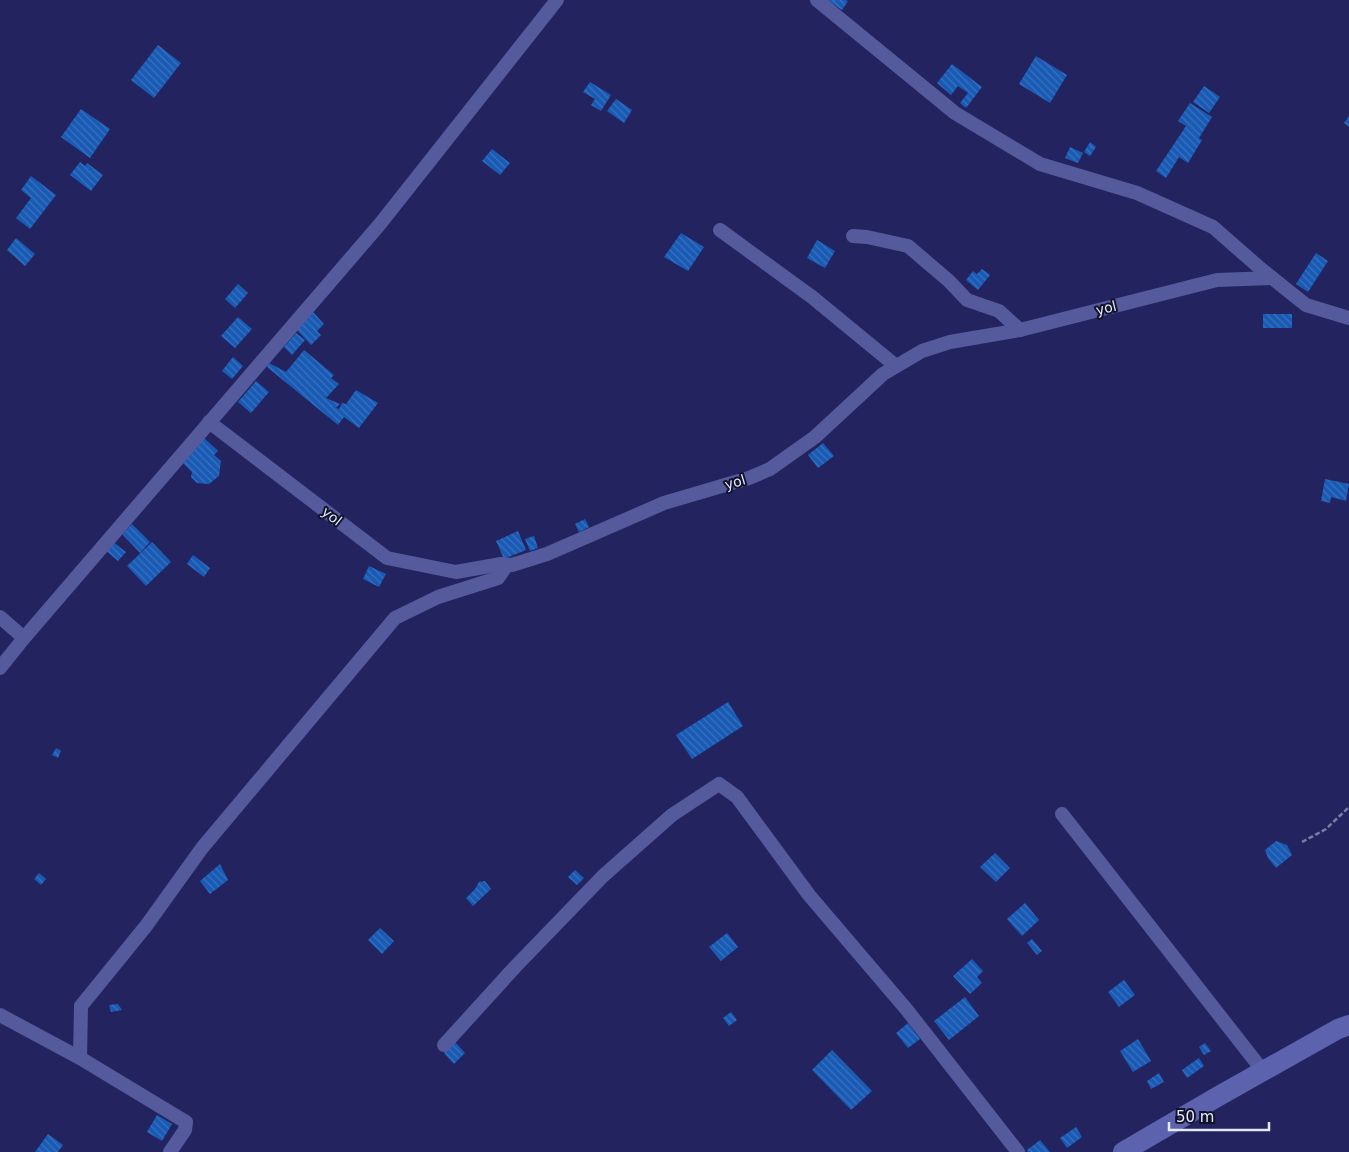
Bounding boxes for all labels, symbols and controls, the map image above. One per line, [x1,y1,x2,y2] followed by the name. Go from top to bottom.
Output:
[1094,298,1118,318] street label: yol
[723,471,747,493] street label: yol
[319,503,345,529] street label: yol
[1169,1100,1269,1132] scale bar
[1176,1108,1214,1126] text: 50 m

